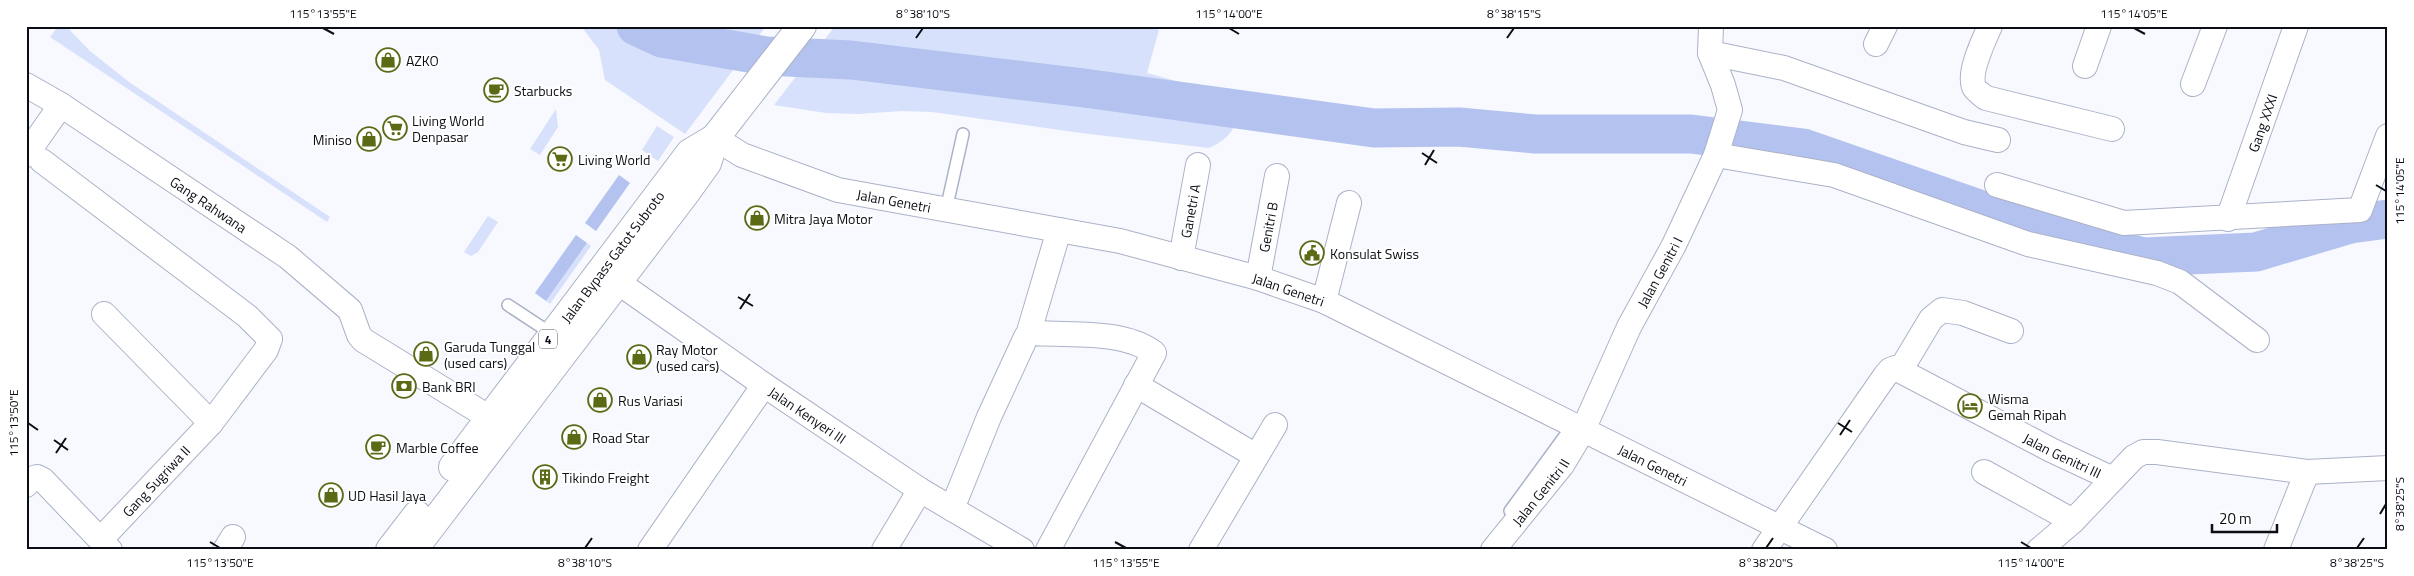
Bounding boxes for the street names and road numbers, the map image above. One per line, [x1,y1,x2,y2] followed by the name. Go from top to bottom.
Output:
[2242,91,2282,155] street label: Gang XXXI
[166,171,252,237] street label: Gang Rahwana
[1174,181,1205,239] street label: Ganetri A
[855,183,933,217] street label: Jalan Genetri
[555,186,669,327] street label: Jalan Bypass Gatot Subroto
[1253,200,1283,254] street label: Genitri B
[1631,233,1687,311] street label: Jalan Genitri I
[1250,267,1328,311] street label: Jalan Genetri
[539,329,557,348] road number: 4
[765,381,851,448] street label: Jalan Kenyeri III
[2020,427,2105,483] street label: Jalan Genitri III
[1615,438,1691,491] street label: Jalan Genetri
[117,441,195,521] street label: Gang Sugriwa II
[1507,454,1574,530] street label: Jalan Genitri II

